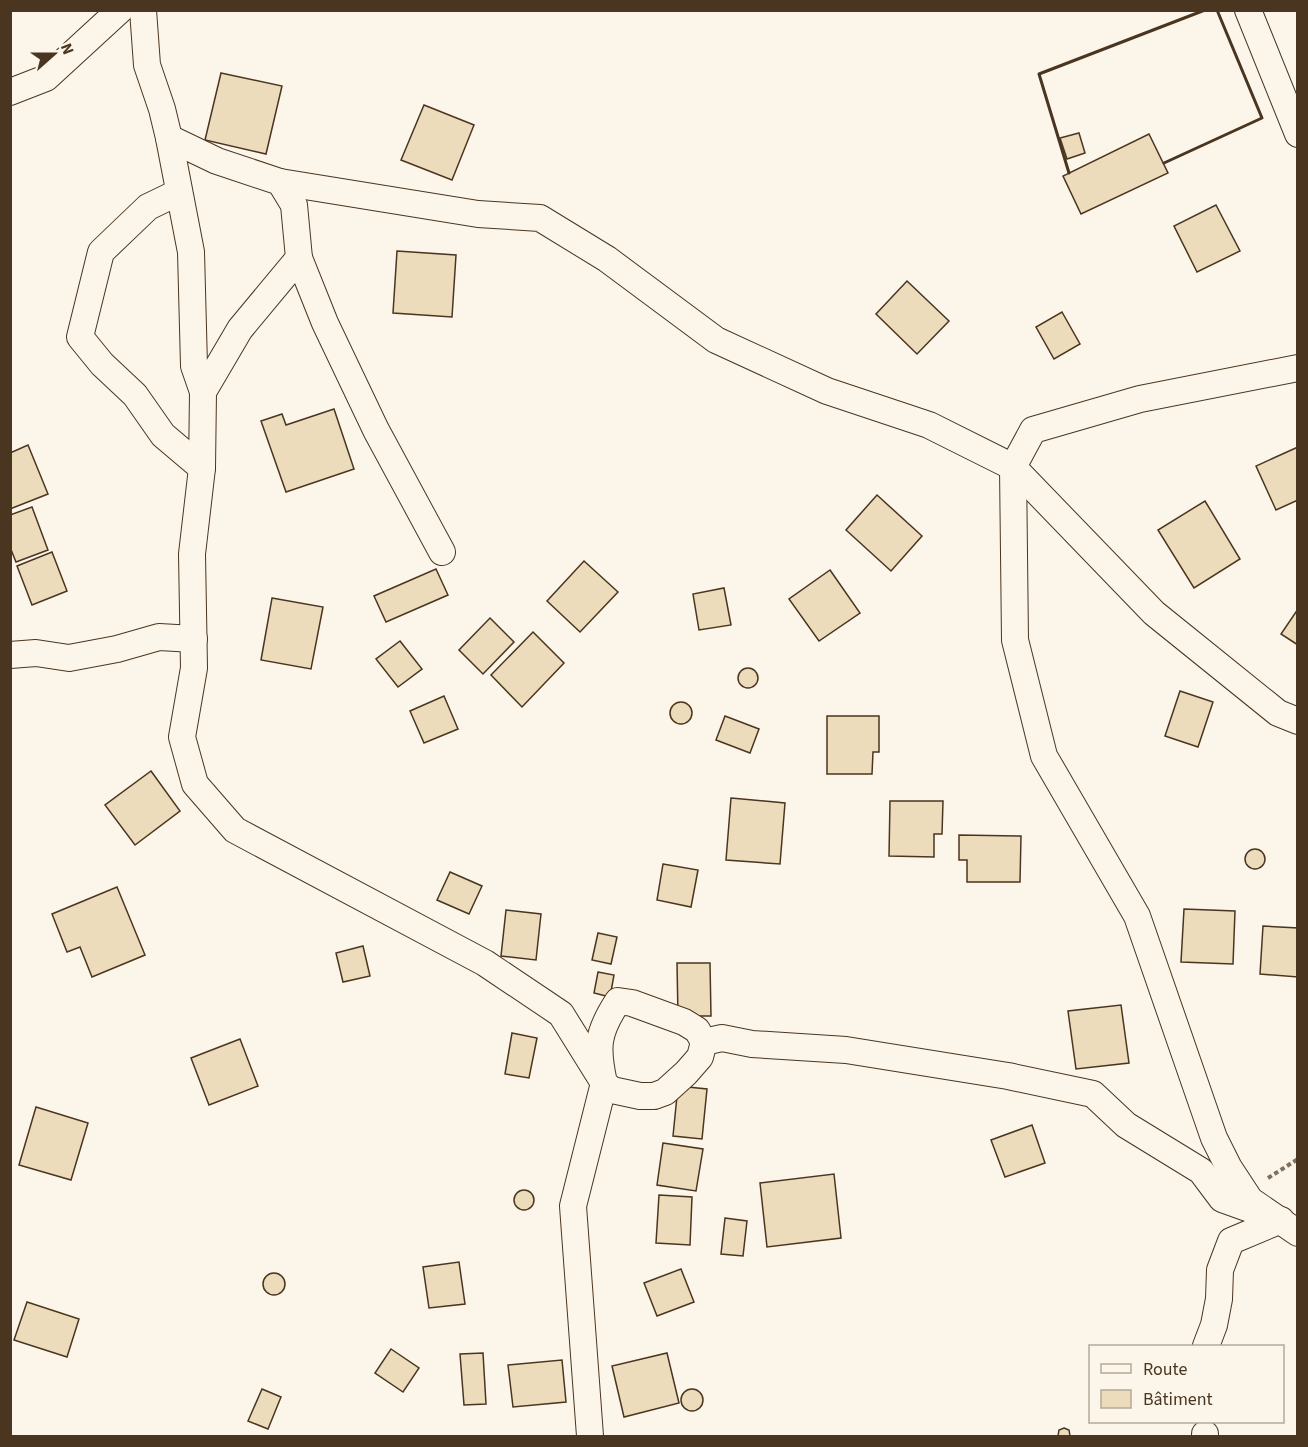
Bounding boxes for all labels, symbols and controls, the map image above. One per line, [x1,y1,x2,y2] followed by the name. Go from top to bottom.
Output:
[24,24,84,84] north arrow
[55,40,79,58] text: N
[1089,1345,1284,1423] legend
[1143,1357,1187,1382] text: Route
[1143,1387,1213,1412] text: Bâtiment

